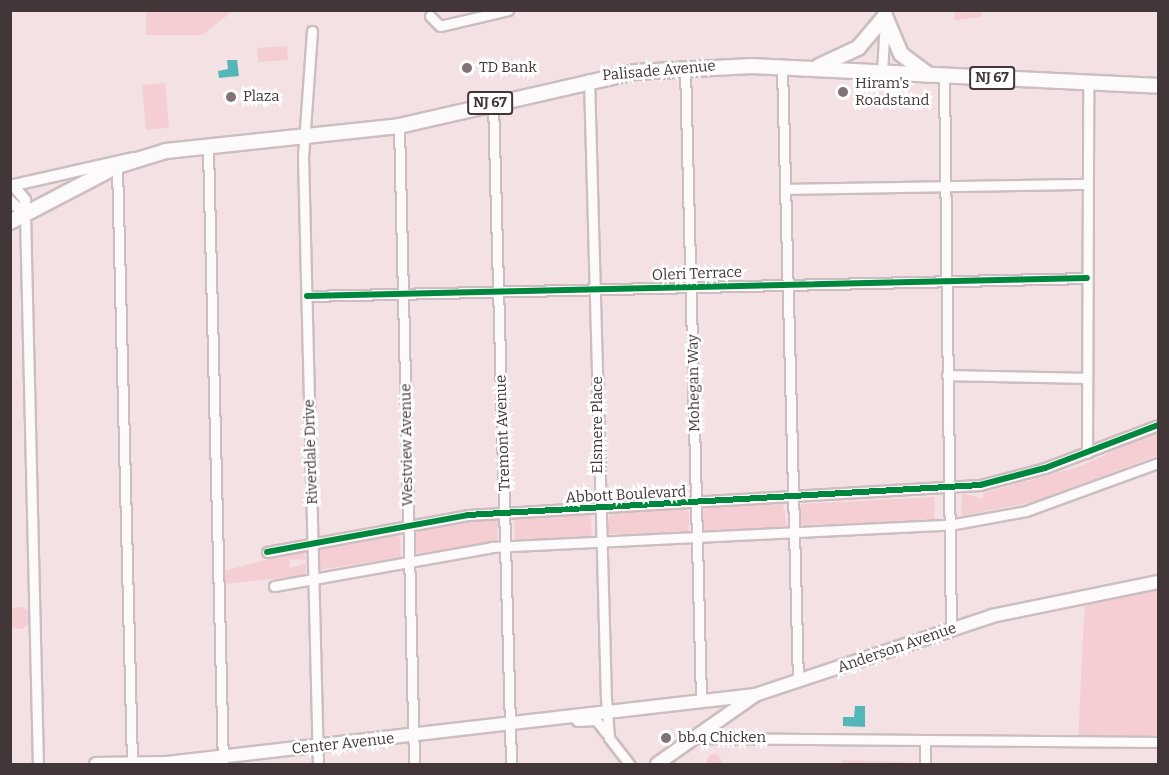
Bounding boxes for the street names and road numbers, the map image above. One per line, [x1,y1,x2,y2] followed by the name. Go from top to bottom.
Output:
[602,57,716,85] street label: Palisade Avenue
[968,67,1016,89] road number: NJ 67
[466,92,514,114] road number: NJ 67
[652,263,742,285] street label: Oleri Terrace
[684,334,704,432] street label: Mohegan Way
[492,374,514,492] street label: Tremont Avenue
[589,376,607,474] street label: Elsmere Place
[397,383,417,507] street label: Westview Avenue
[300,399,322,505] street label: Riverdale Drive
[565,483,687,507] street label: Abbott Boulevard
[835,619,959,677] street label: Anderson Avenue
[291,730,395,758] street label: Center Avenue

